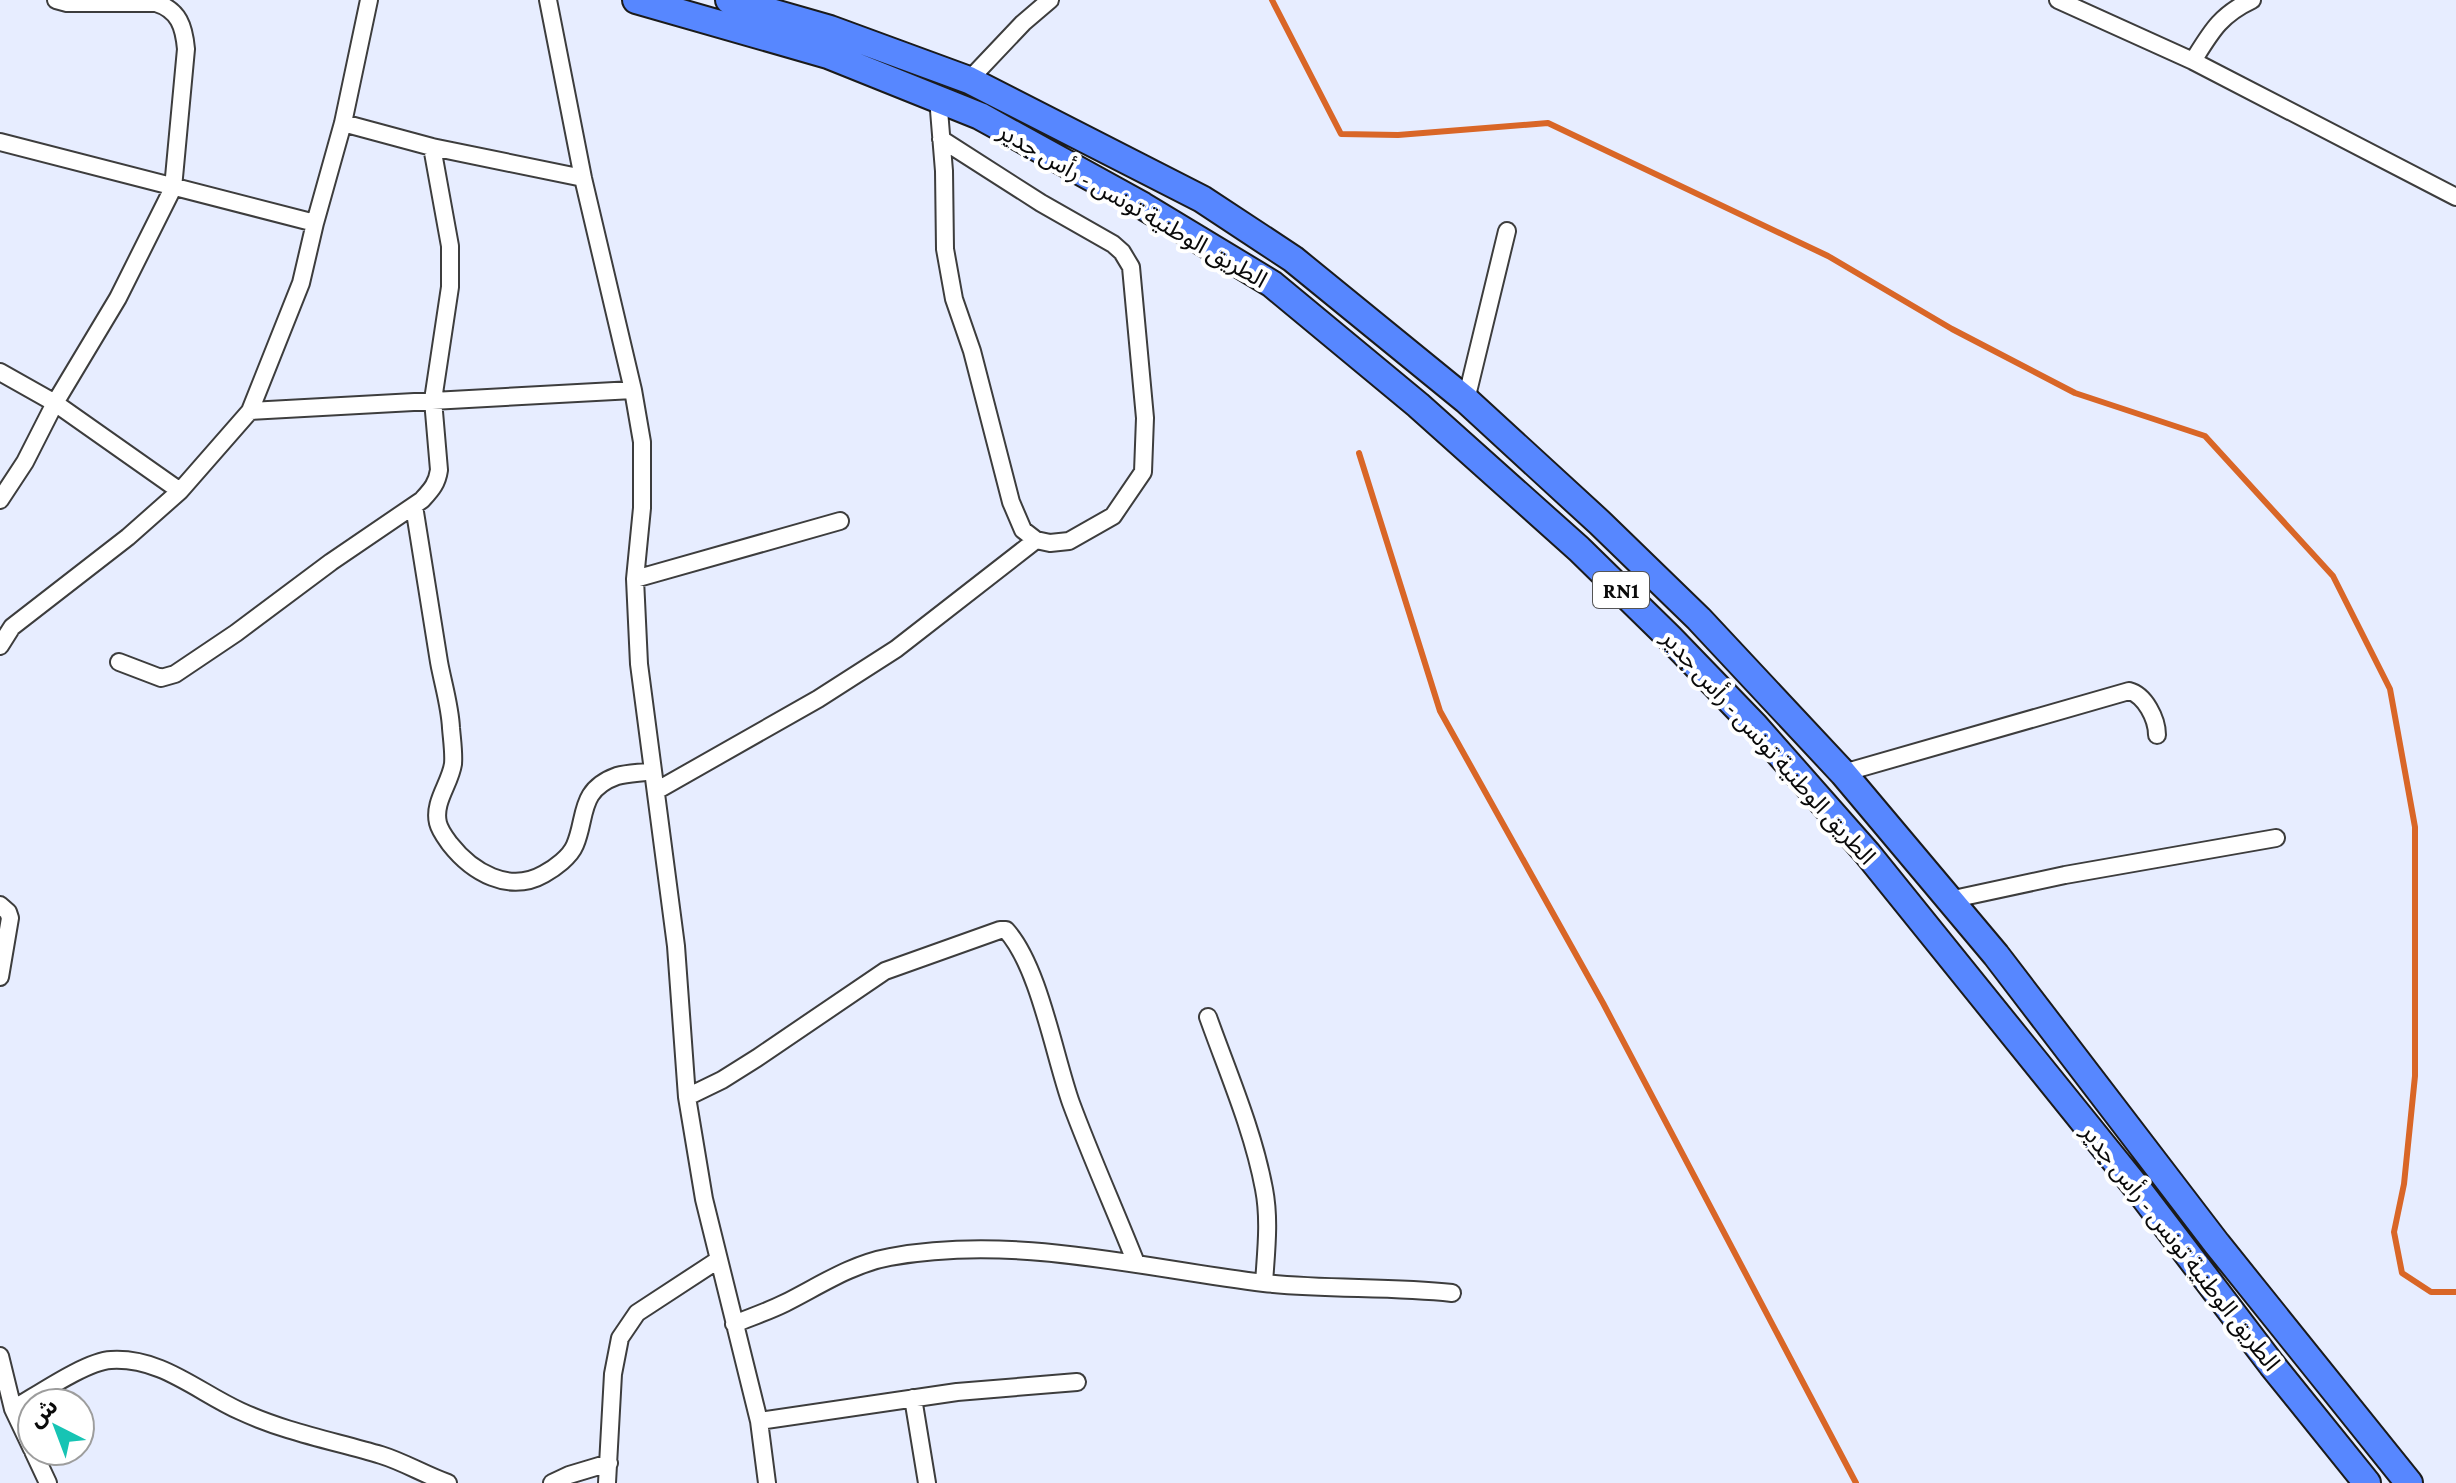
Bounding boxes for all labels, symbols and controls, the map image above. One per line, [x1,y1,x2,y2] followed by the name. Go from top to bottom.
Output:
[992,115,1273,295] street label: الطريق الوطنية تونس - رأس جدير
[1593,572,1649,608] road number: RN1
[1654,622,1883,871] street label: الطريق الوطنية تونس - رأس جدير
[2074,1116,2287,1377] street label: الطريق الوطنية تونس - رأس جدير
[16,1387,96,1467] north arrow
[23,1393,63,1432] text: ش

